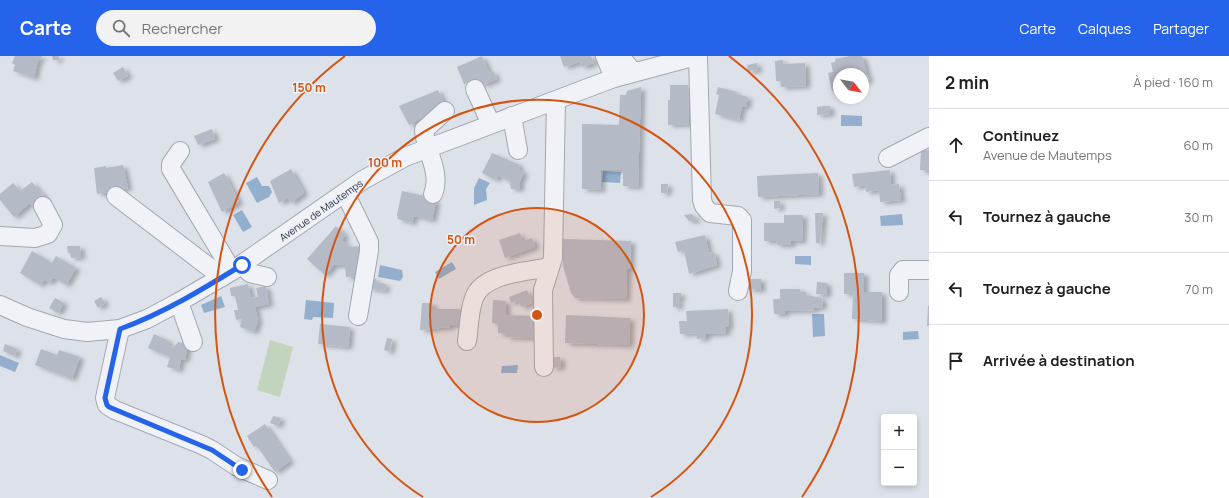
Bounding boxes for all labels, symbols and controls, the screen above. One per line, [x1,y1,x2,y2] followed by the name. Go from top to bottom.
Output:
[96,10,376,46] search box
[20,15,72,41] text: Carte
[110,17,132,39] icon: search
[142,18,223,39] text: Rechercher
[1020,19,1056,38] text: Carte
[1078,19,1131,38] text: Calques
[1153,19,1209,38] text: Partager
[833,68,869,104] north arrow
[945,71,989,94] text: 2 min
[1133,73,1213,91] text: À pied · 160 m
[292,79,326,96] text: 150 m
[983,125,1059,146] text: Continuez
[945,134,967,156] icon: ahead
[1183,136,1213,154] text: 60 m
[983,146,1112,164] text: Avenue de Mautemps
[368,154,402,171] text: 100 m
[276,176,366,244] street label: Avenue de Mautemps
[945,206,967,228] icon: left
[983,206,1111,227] text: Tournez à gauche
[1184,208,1213,226] text: 30 m
[447,231,475,248] text: 50 m
[233,256,251,274] route start
[945,278,967,300] icon: left
[983,278,1111,299] text: Tournez à gauche
[1185,280,1213,298] text: 70 m
[530,308,544,322] centre of rings
[945,350,967,372] icon: arrive
[983,350,1135,371] text: Arrivée à destination
[881,414,917,486] map controls
[881,414,917,450] button: +
[881,450,917,486] button: −
[233,461,251,479] route end

